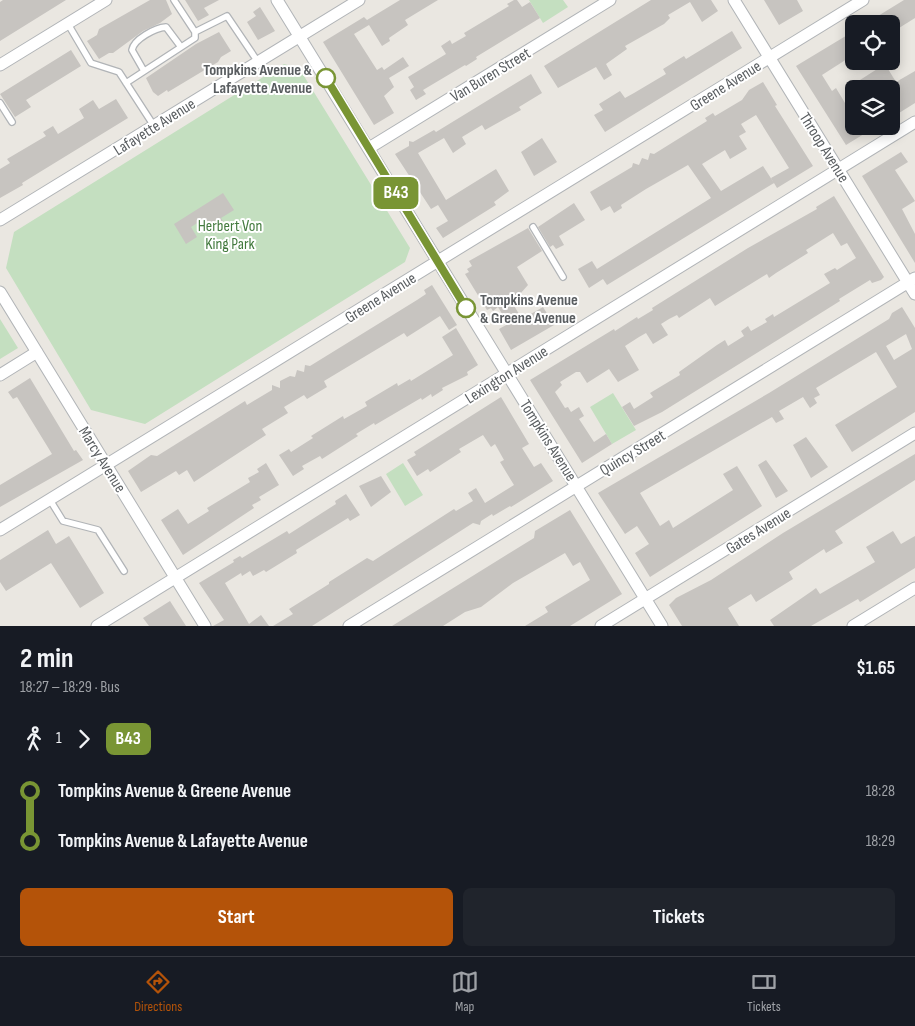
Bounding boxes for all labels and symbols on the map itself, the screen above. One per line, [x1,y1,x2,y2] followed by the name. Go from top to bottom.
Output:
[447,44,534,107] street label: Van Buren Street
[687,57,765,116] street label: Greene Avenue
[203,61,313,98] place label: Tompkins Avenue & Lafayette Avenue
[316,68,336,88] marker: Tompkins Avenue & Lafayette Avenue
[110,95,199,160] street label: Lafayette Avenue
[795,109,853,186] street label: Throop Avenue
[367,177,425,209] line badge: B43
[198,217,262,254] park label: Herbert Von King Park
[342,269,420,328] street label: Greene Avenue
[480,291,578,328] place label: Tompkins Avenue & Greene Avenue
[456,298,476,318] marker: Tompkins Avenue & Greene Avenue
[462,342,552,408] street label: Lexington Avenue
[515,397,580,485] street label: Tompkins Avenue
[74,423,129,496] street label: Marcy Avenue
[597,426,669,480] street label: Quincy Street
[723,504,795,559] street label: Gates Avenue

